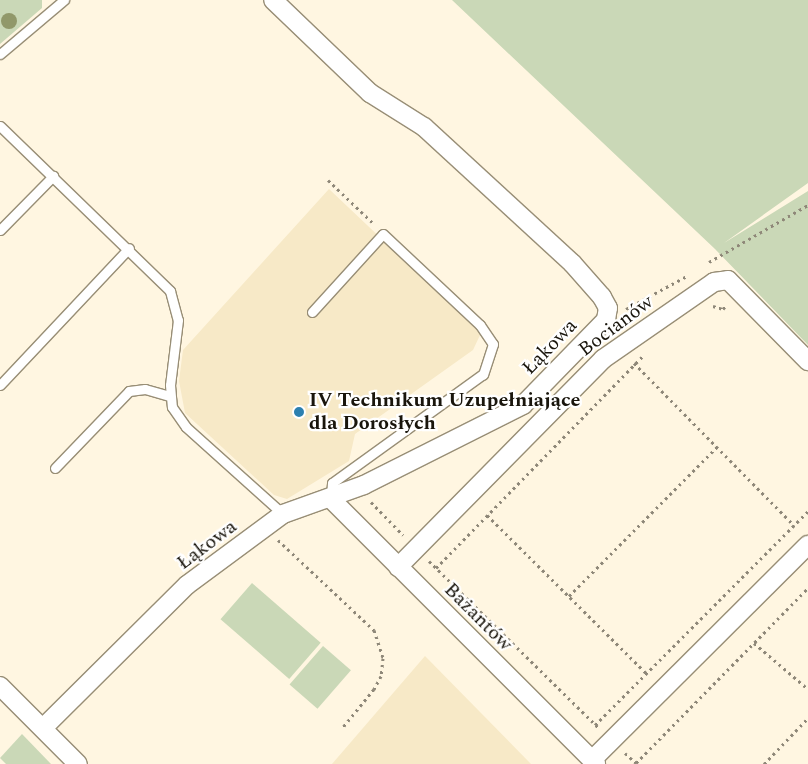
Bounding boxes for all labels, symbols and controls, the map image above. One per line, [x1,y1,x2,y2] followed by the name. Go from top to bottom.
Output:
[574,290,658,362] street label: Bocianów
[517,314,583,380] street label: Łąkowa
[309,389,581,436] place label: IV Technikum Uzupełniające dla Dorosłych
[293,406,305,418] marker: IV Technikum Uzupełniające dla Dorosłych
[172,515,242,575] street label: Łąkowa
[439,578,517,656] street label: Bażantów

